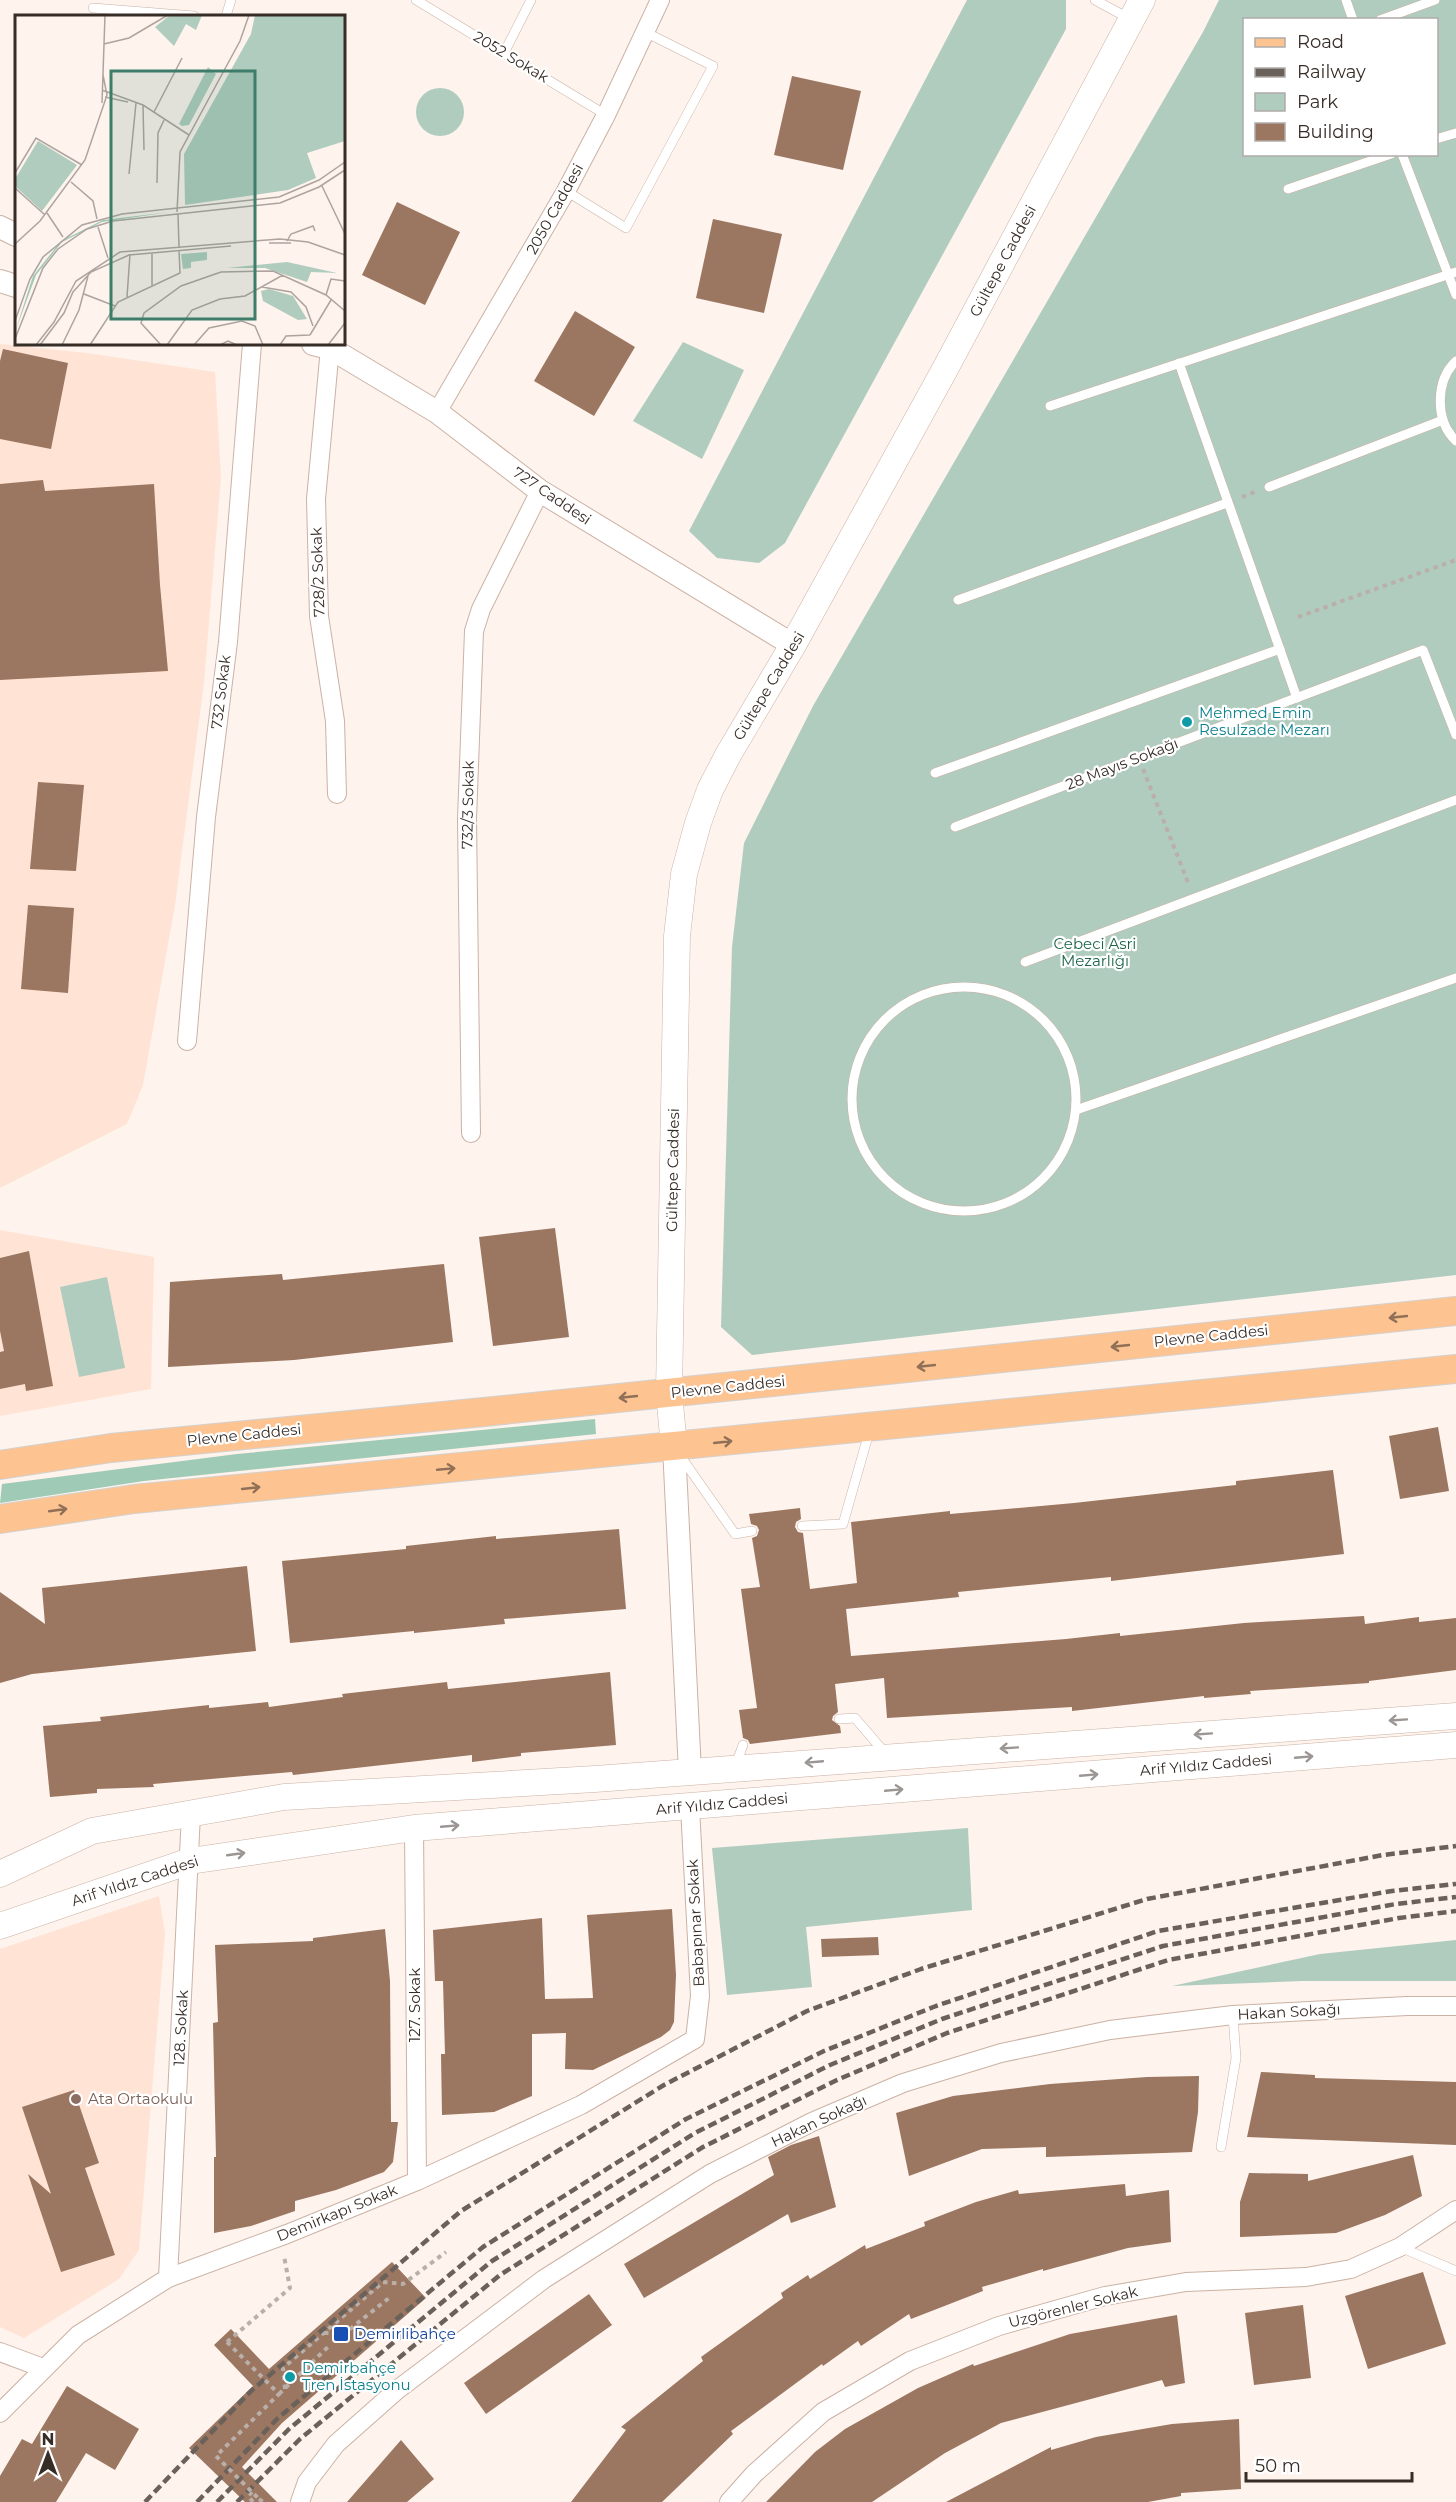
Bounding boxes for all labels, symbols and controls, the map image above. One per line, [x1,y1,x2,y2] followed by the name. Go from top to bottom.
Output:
[15,15,345,345] inset map
[1243,18,1438,156] legend
[470,27,552,87] street label: 2052 Sokak
[1297,31,1344,53] text: Road
[1297,61,1366,83] text: Railway
[1297,91,1338,113] text: Park
[1297,121,1374,143] text: Building
[522,160,587,257] street label: 2050 Caddesi
[965,202,1040,320] street label: Gültepe Caddesi
[510,462,595,529] street label: 727 Caddesi
[306,527,329,617] street label: 728/2 Sokak
[729,628,809,744] street label: Gültepe Caddesi
[207,654,234,730] street label: 732 Sokak
[1199,703,1330,739] place label: Mehmed Emin Resulzade Mezarı
[1180,715,1194,729] marker: Mehmed Emin Resulzade Mezarı
[1063,733,1181,794] street label: 28 Mayıs Sokağı
[457,761,478,849] street label: 732/3 Sokak
[1054,934,1136,970] park label: Cebeci Asri Mezarlığı
[662,1108,683,1232] street label: Gültepe Caddesi
[1388,1312,1408,1323] one-way arrow
[1153,1320,1269,1351] street label: Plevne Caddesi
[1111,1341,1131,1352] one-way arrow
[917,1361,937,1372] one-way arrow
[670,1371,786,1402] street label: Plevne Caddesi
[619,1392,638,1403] one-way arrow
[186,1419,302,1450] street label: Plevne Caddesi
[713,1436,733,1447] one-way arrow
[435,1463,455,1474] one-way arrow
[241,1482,261,1493] one-way arrow
[47,1504,67,1515] one-way arrow
[1388,1715,1408,1726] one-way arrow
[1194,1729,1214,1740] one-way arrow
[999,1742,1019,1753] one-way arrow
[1139,1749,1273,1780] street label: Arif Yıldız Caddesi
[1294,1751,1314,1762] one-way arrow
[805,1757,825,1768] one-way arrow
[1078,1769,1098,1780] one-way arrow
[884,1784,904,1795] one-way arrow
[655,1788,789,1819] street label: Arif Yıldız Caddesi
[440,1820,459,1831] one-way arrow
[226,1848,245,1859] one-way arrow
[69,1851,201,1910] street label: Arif Yıldız Caddesi
[683,1859,708,1987] street label: Babapınar Sokak
[405,1968,424,2042] street label: 127. Sokak
[169,1989,192,2066] street label: 128. Sokak
[1237,1999,1341,2024] street label: Hakan Sokağı
[88,2089,193,2108] place label: Ata Ortaokulu
[768,2090,870,2151] street label: Hakan Sokağı
[69,2092,83,2106] marker: Ata Ortaokulu
[274,2180,400,2245] street label: Demirkapı Sokak
[1006,2281,1139,2332] street label: Uzgörenler Sokak
[354,2324,456,2343] place label: Demirlibahçe
[332,2325,350,2343] marker: Demirlibahçe
[302,2358,411,2394] place label: Demirbahçe Tren İstasyonu
[283,2370,297,2384] marker: Demirbahçe Tren İstasyonu
[18,2424,78,2484] north arrow
[42,2430,54,2449] text: N
[1246,2445,1412,2483] scale bar
[1255,2455,1301,2477] text: 50 m

